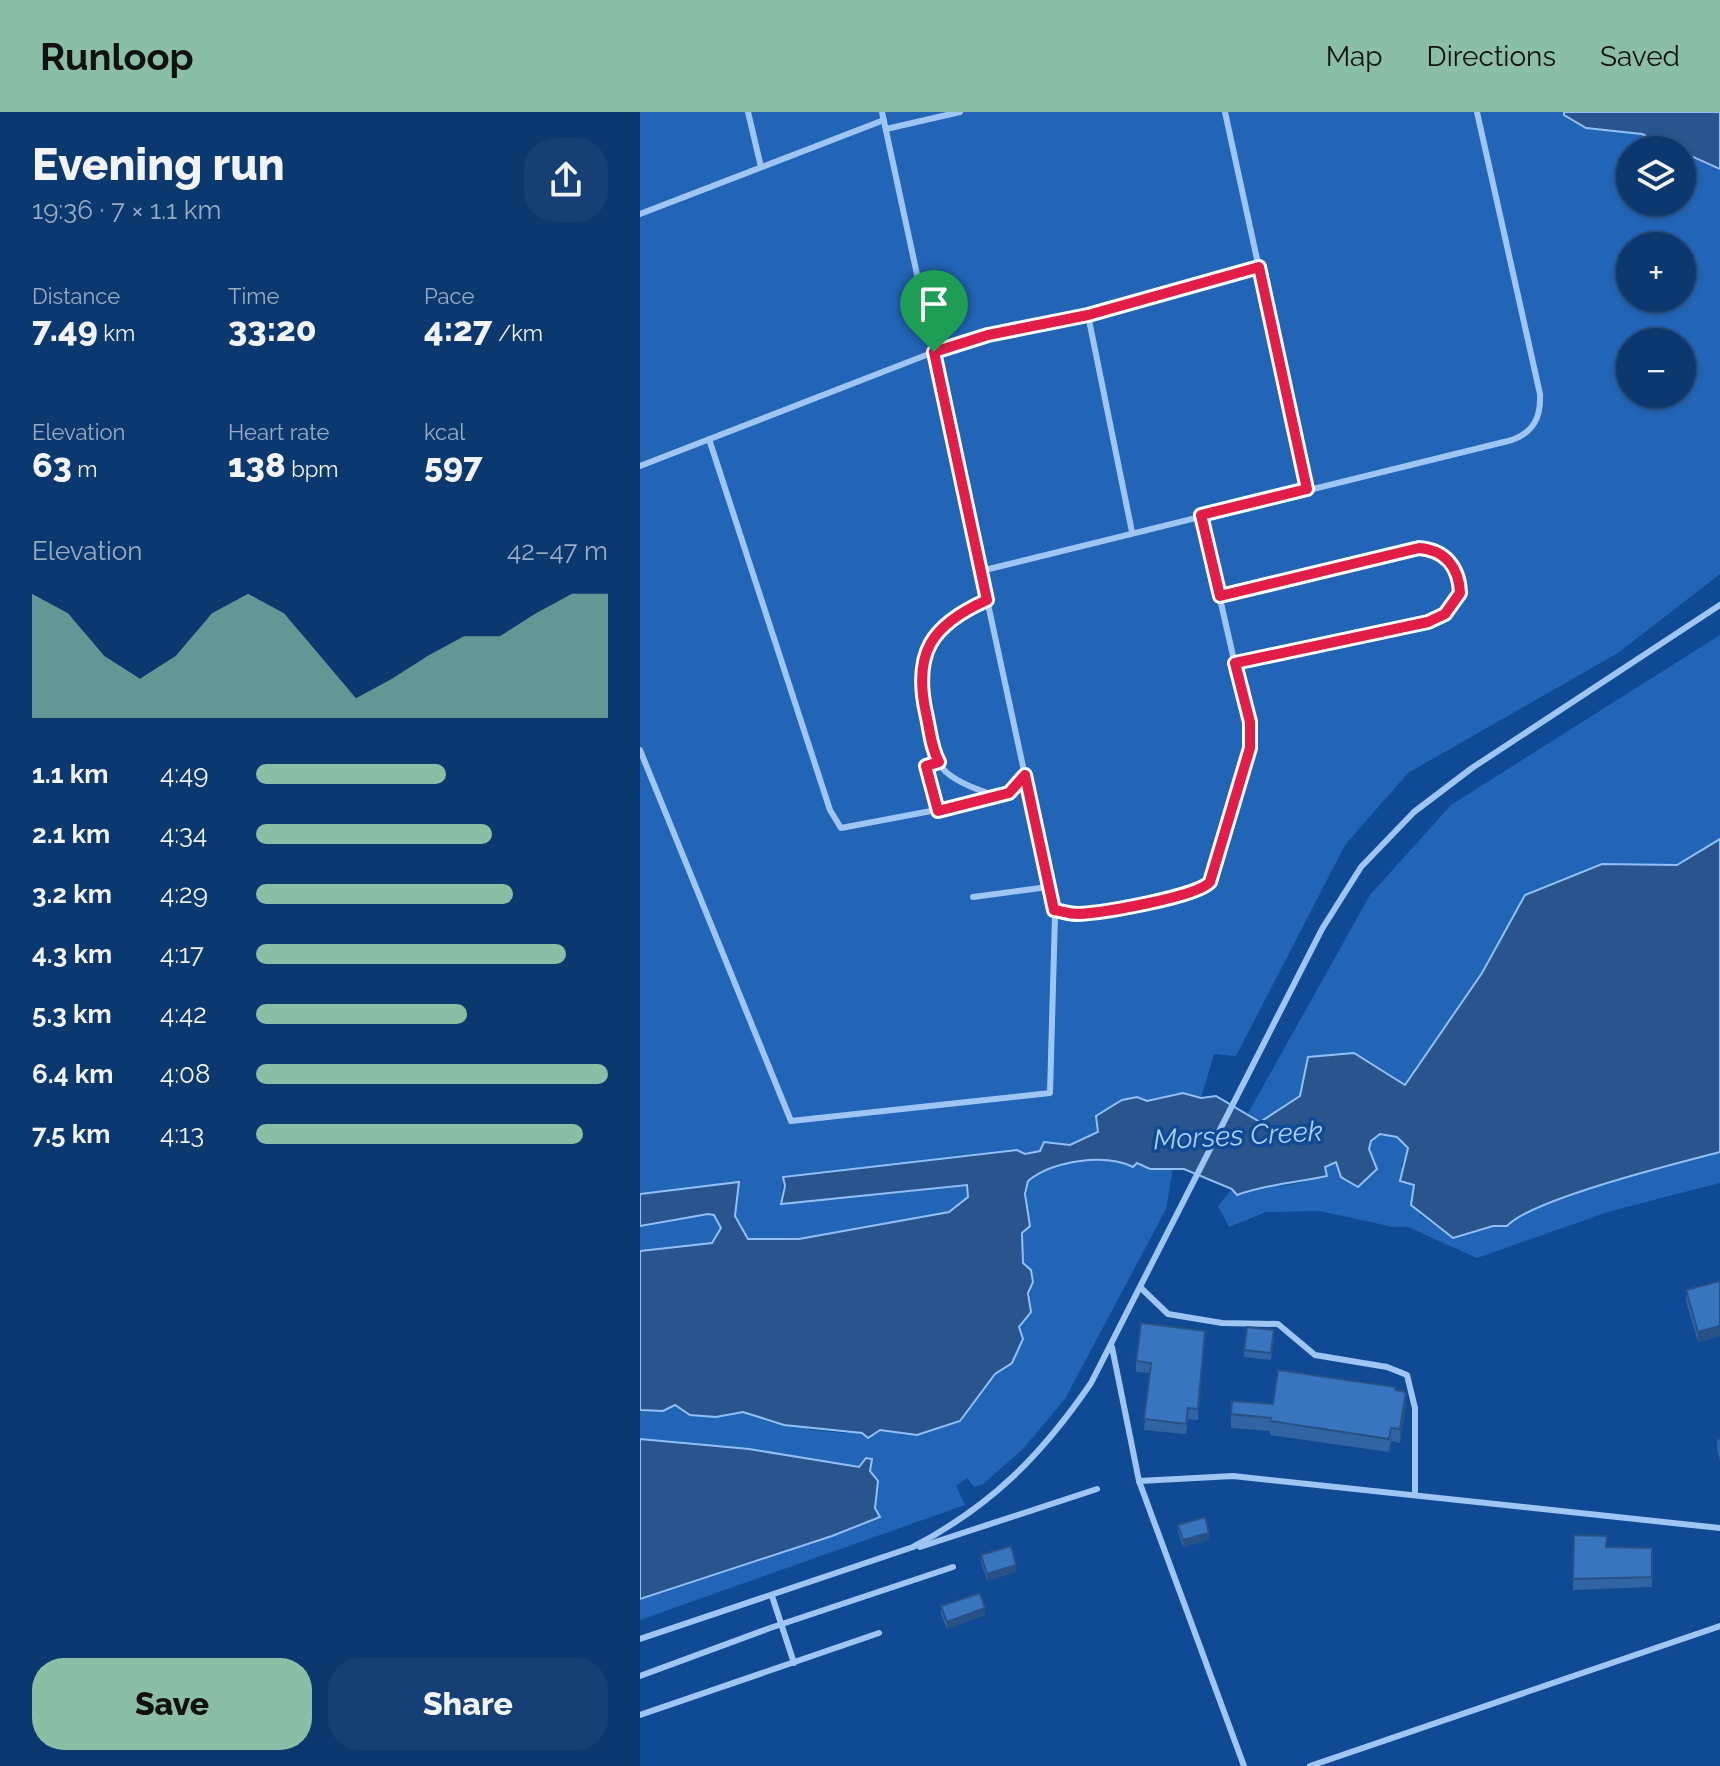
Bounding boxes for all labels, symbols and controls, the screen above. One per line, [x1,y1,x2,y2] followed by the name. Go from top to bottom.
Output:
[40,34,194,79] text: Runloop
[1326,40,1383,73] text: Map
[1427,40,1556,73] text: Directions
[1600,40,1680,73] text: Saved
[1616,136,1696,408] map controls
[1616,136,1696,216] button: layers
[524,138,608,222] button: share
[32,139,285,190] text: Evening run
[32,195,222,225] text: 19:36 · 7 × 1.1 km
[1616,232,1696,312] button: +
[900,270,968,352] pin
[912,282,956,326] icon: arrive
[32,283,120,309] text: Distance
[228,283,279,309] text: Time
[424,283,474,309] text: Pace
[32,309,98,349] text: 7.49
[228,309,317,349] text: 33:20
[424,309,492,349] text: 4:27
[98,320,135,346] text: km
[492,320,543,346] text: /km
[1616,328,1696,408] button: −
[32,419,125,445] text: Elevation
[228,419,329,445] text: Heart rate
[424,419,465,445] text: kcal
[32,445,72,485] text: 63
[228,445,286,485] text: 138
[424,445,483,485] text: 597
[72,456,98,482] text: m
[286,456,339,482] text: bpm
[32,536,142,566] text: Elevation
[507,536,608,566] text: 42–47 m
[32,759,109,789] text: 1.1 km
[160,759,209,789] text: 4:49
[32,819,110,849] text: 2.1 km
[160,819,207,849] text: 4:34
[32,879,112,909] text: 3.2 km
[160,879,208,909] text: 4:29
[32,939,112,969] text: 4.3 km
[160,939,204,969] text: 4:17
[32,999,112,1029] text: 5.3 km
[160,999,207,1029] text: 4:42
[32,1059,113,1089] text: 6.4 km
[160,1059,210,1089] text: 4:08
[1152,1115,1324,1156] water label: Morses Creek
[32,1119,110,1149] text: 7.5 km
[160,1119,204,1149] text: 4:13
[32,1658,312,1750] button: Save
[328,1658,608,1750] button: Share

